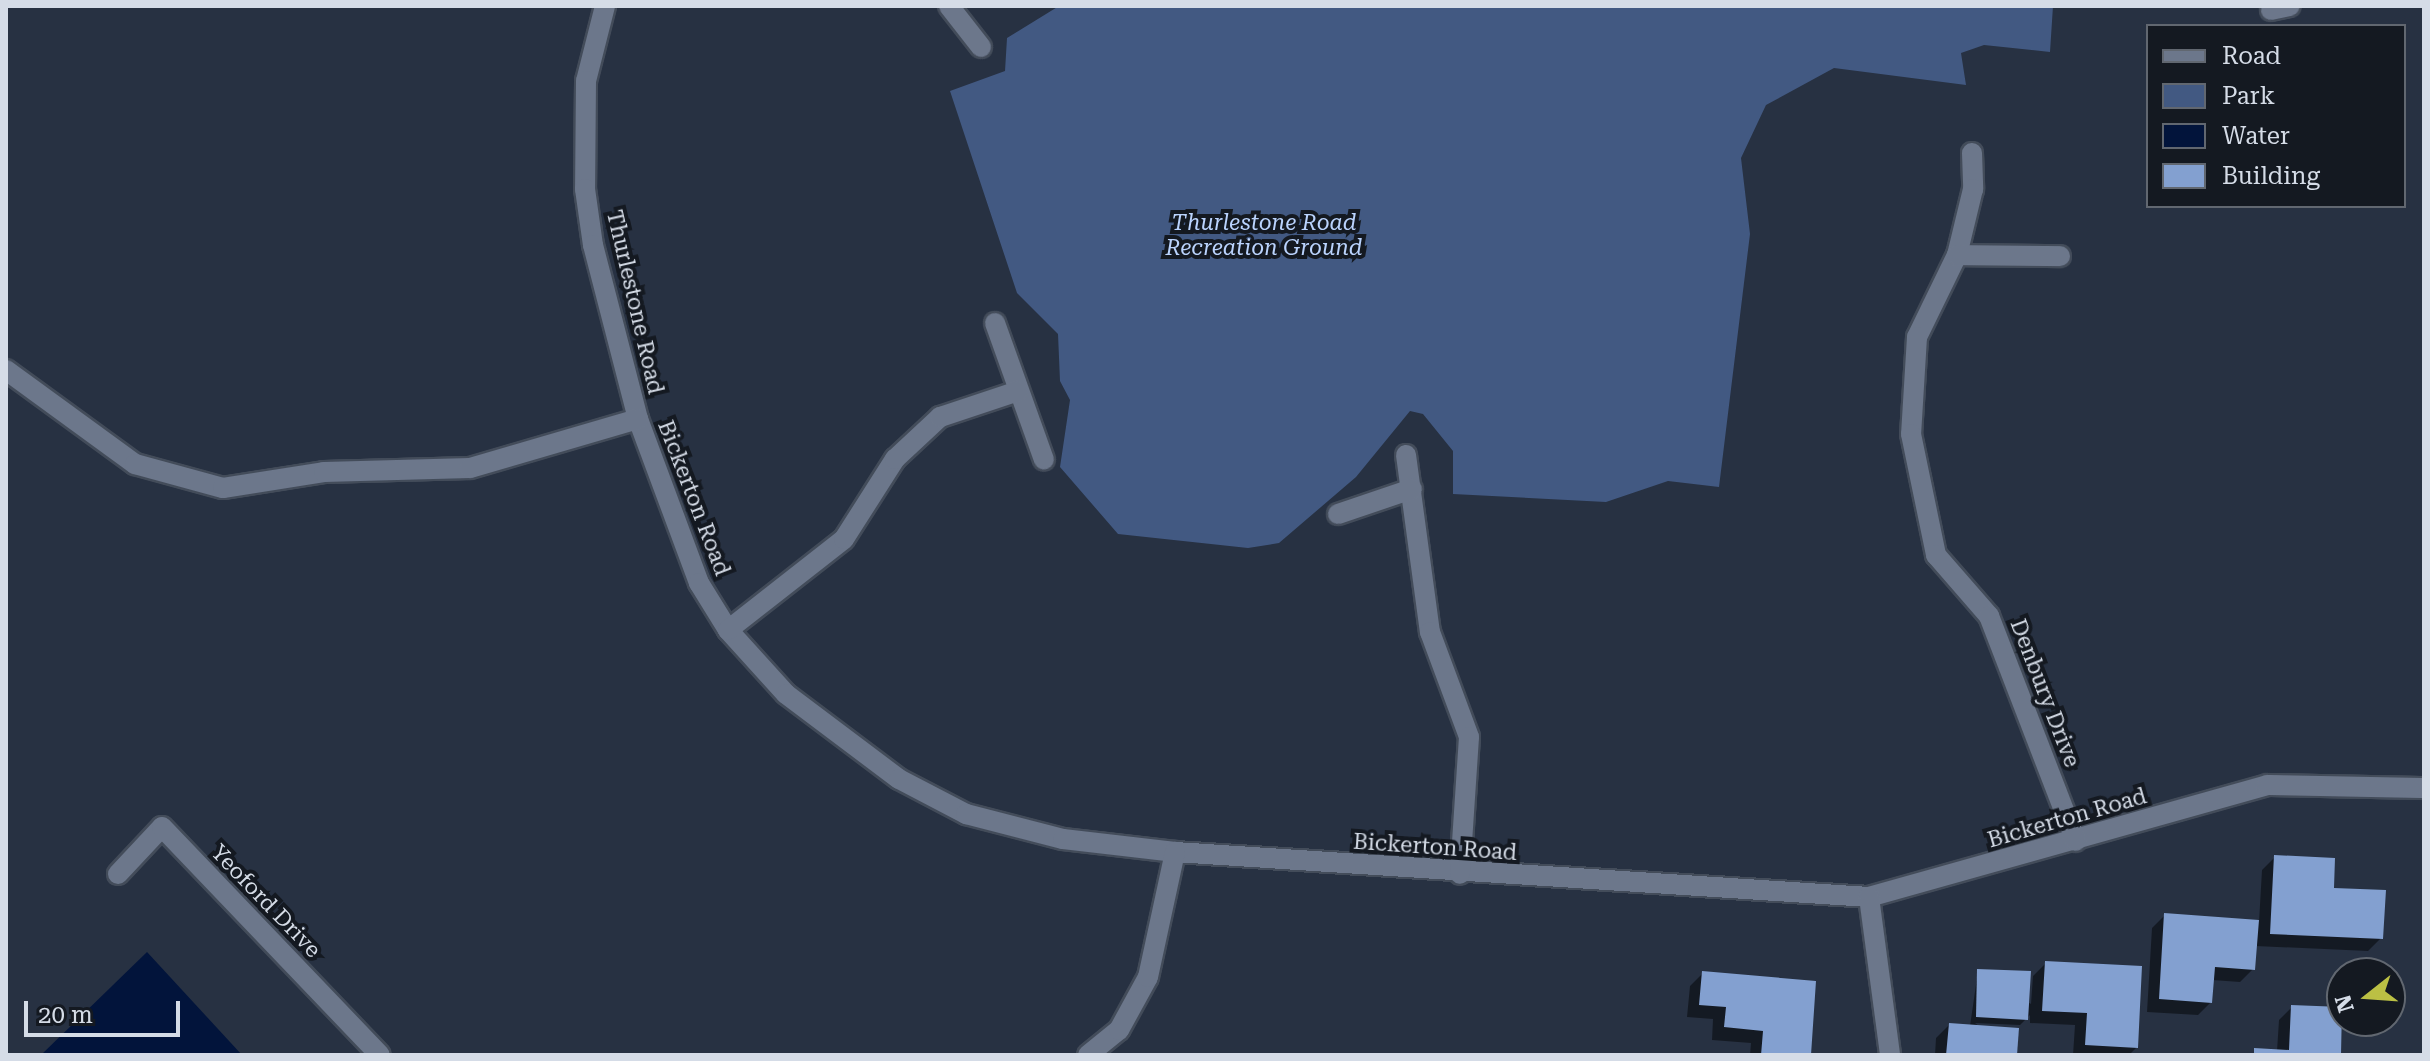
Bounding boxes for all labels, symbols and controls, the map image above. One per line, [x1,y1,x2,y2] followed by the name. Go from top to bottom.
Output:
[2146,24,2406,208] legend
[2222,42,2281,70] text: Road
[2222,82,2275,110] text: Park
[2222,122,2290,150] text: Water
[2222,162,2320,190] text: Building
[601,207,669,397] street label: Thurlestone Road
[1165,209,1363,260] park label: Thurlestone Road Recreation Ground
[652,417,736,579] street label: Bickerton Road
[2005,615,2085,771] street label: Denbury Drive
[1985,783,2149,853] street label: Bickerton Road
[1352,828,1518,866] street label: Bickerton Road
[206,839,326,963] street label: Yeoford Drive
[2326,957,2406,1037] north arrow
[28,985,184,1035] scale bar
[2330,992,2359,1015] text: N
[38,1001,93,1029] text: 20 m

